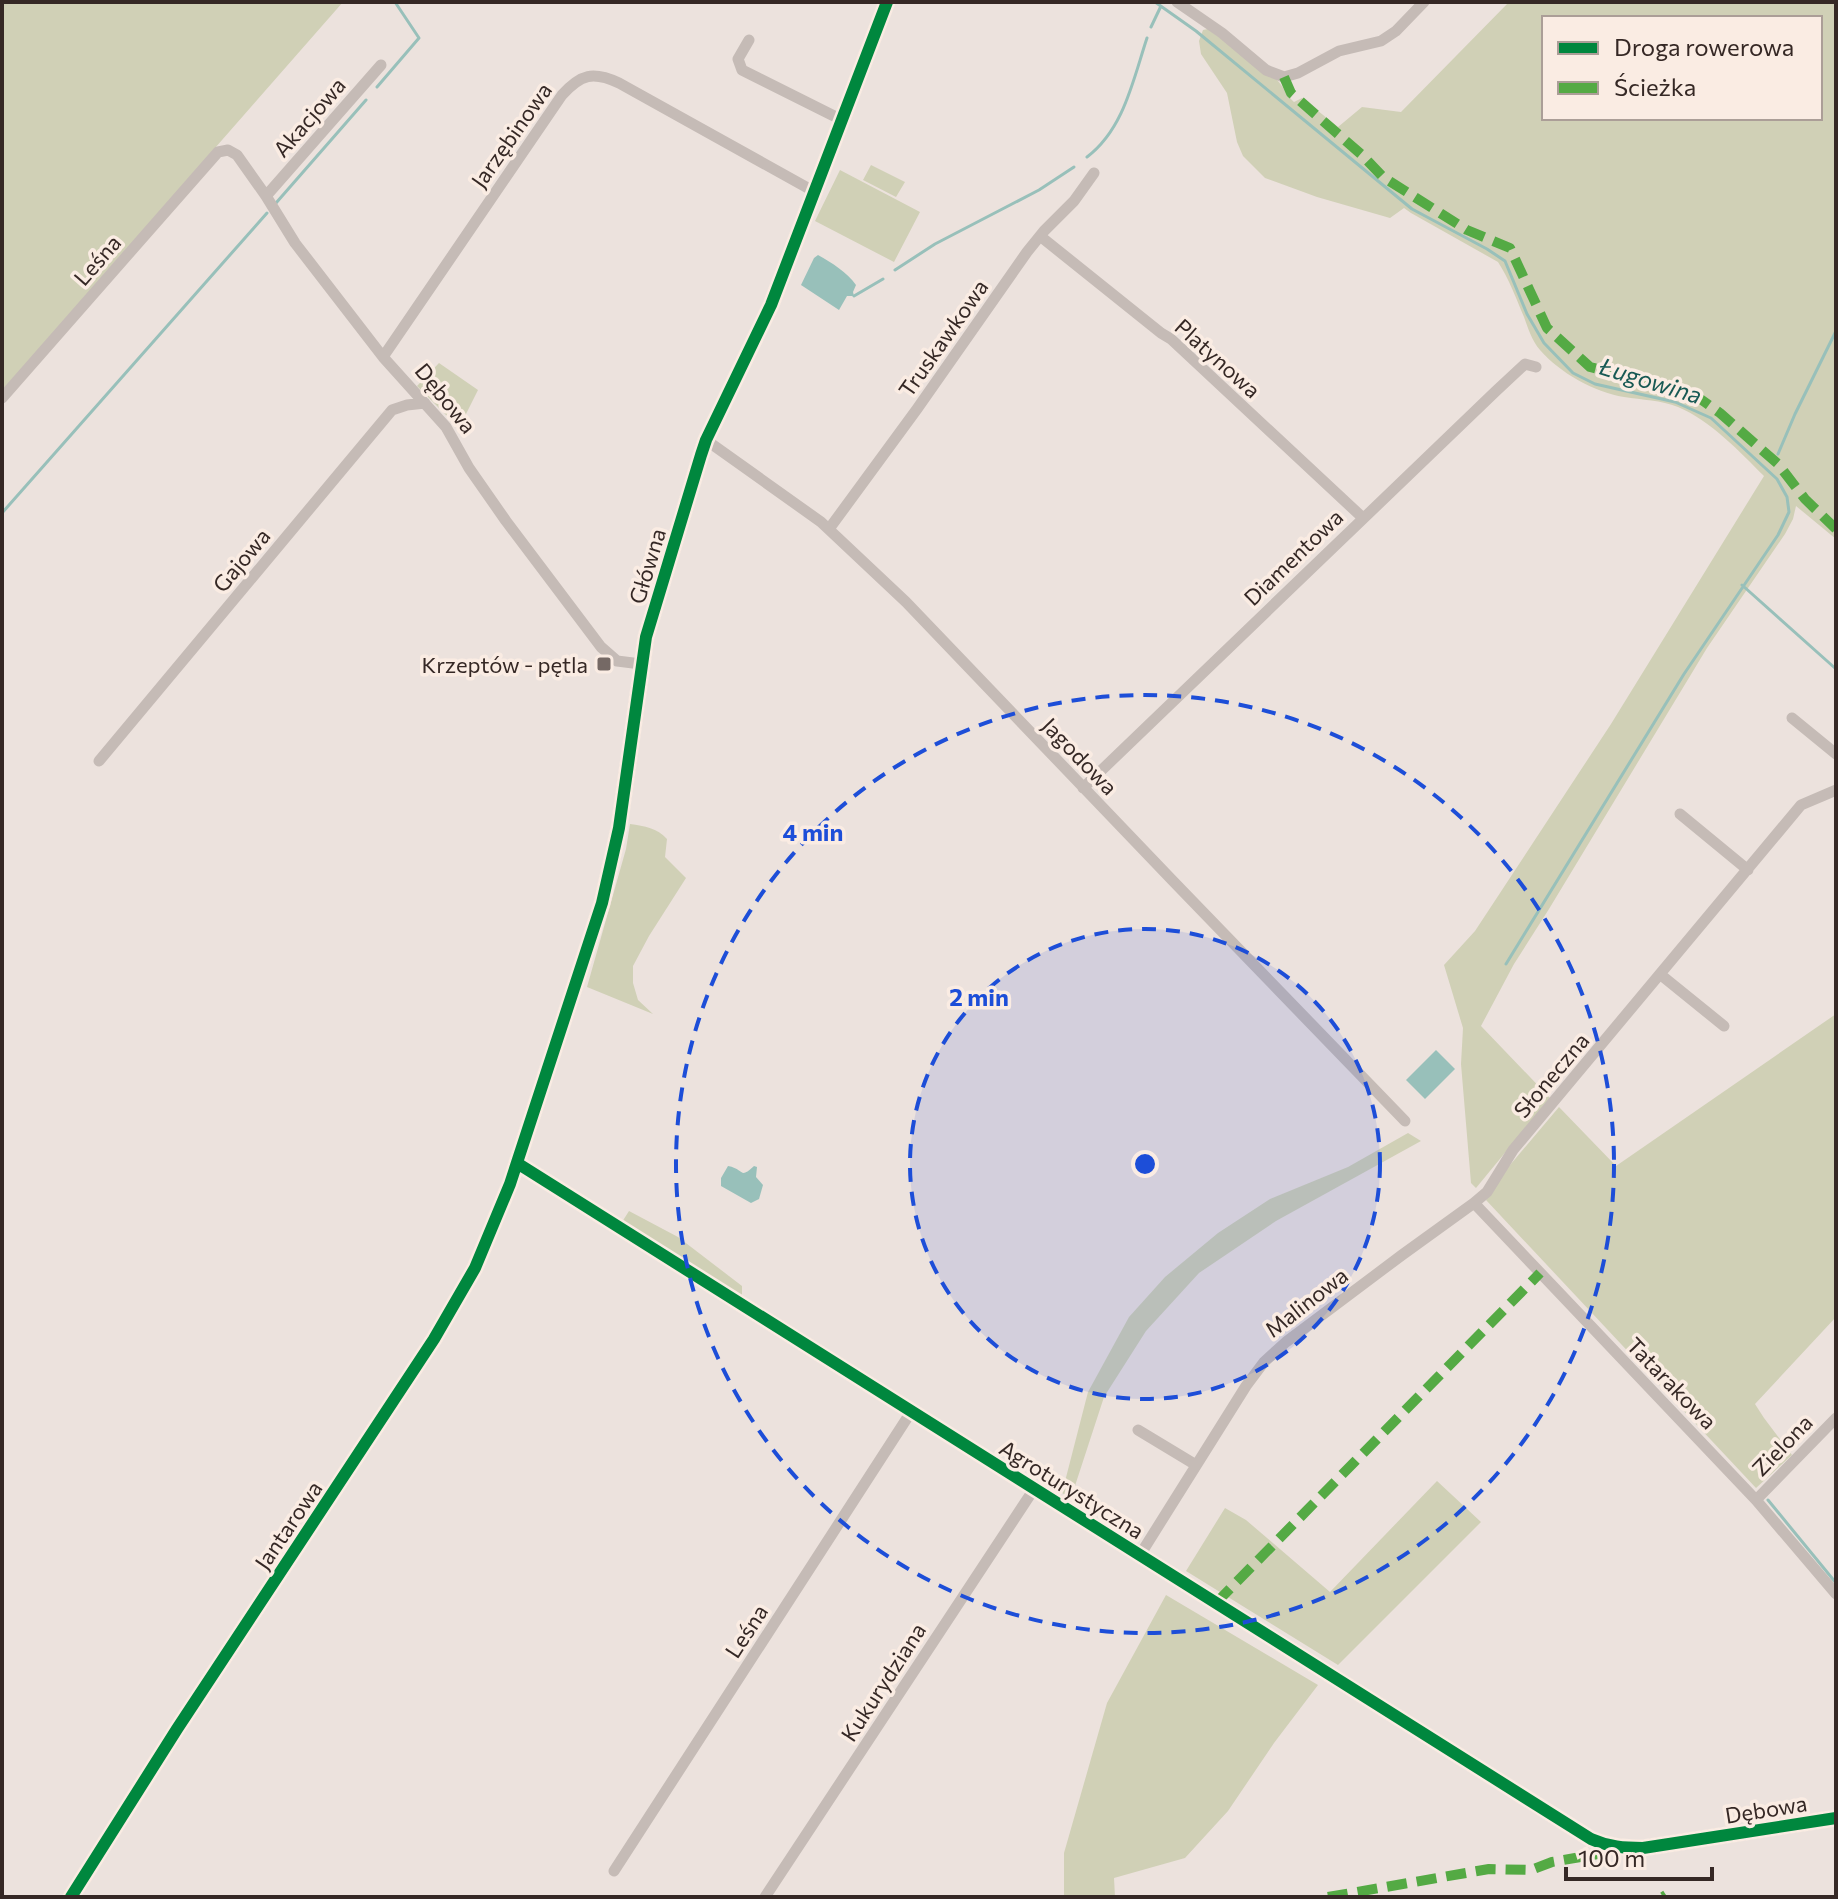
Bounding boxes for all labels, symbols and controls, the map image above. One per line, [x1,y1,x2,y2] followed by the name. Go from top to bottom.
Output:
[1542,16,1822,120] legend
[1614,32,1794,61] text: Droga rowerowa
[267,72,351,162] street label: Akacjowa
[1614,72,1696,101] text: Ścieżka
[465,77,557,193] street label: Jarzębinowa
[68,229,126,291] street label: Leśna
[893,274,993,402] street label: Truskawkowa
[1170,313,1266,403] street label: Platynowa
[1596,351,1706,409] water label: Ługowina
[410,357,482,439] street label: Dębowa
[1238,503,1348,611] street label: Diamentowa
[207,523,275,597] street label: Gajowa
[623,525,671,607] street label: Główna
[422,651,588,678] place label: Krzeptów - pętla
[595,655,613,673] marker: Krzeptów - pętla
[1037,712,1123,800] street label: Jagodowa
[783,817,843,846] text: 4 min
[949,982,1009,1011] text: 2 min
[1508,1027,1594,1123] street label: Słoneczna
[1131,1150,1159,1178] centre of rings
[1259,1261,1353,1343] street label: Malinowa
[1622,1331,1722,1435] street label: Tatarakowa
[1746,1409,1818,1481] street label: Zielona
[995,1434,1149,1544] street label: Agroturystyczna
[249,1476,327,1574] street label: Jantarowa
[719,1599,773,1663] street label: Leśna
[835,1618,931,1746] street label: Kukurydziana
[1723,1789,1809,1829] street label: Dębowa
[1566,1831,1712,1881] scale bar
[1578,1843,1645,1872] text: 100 m

